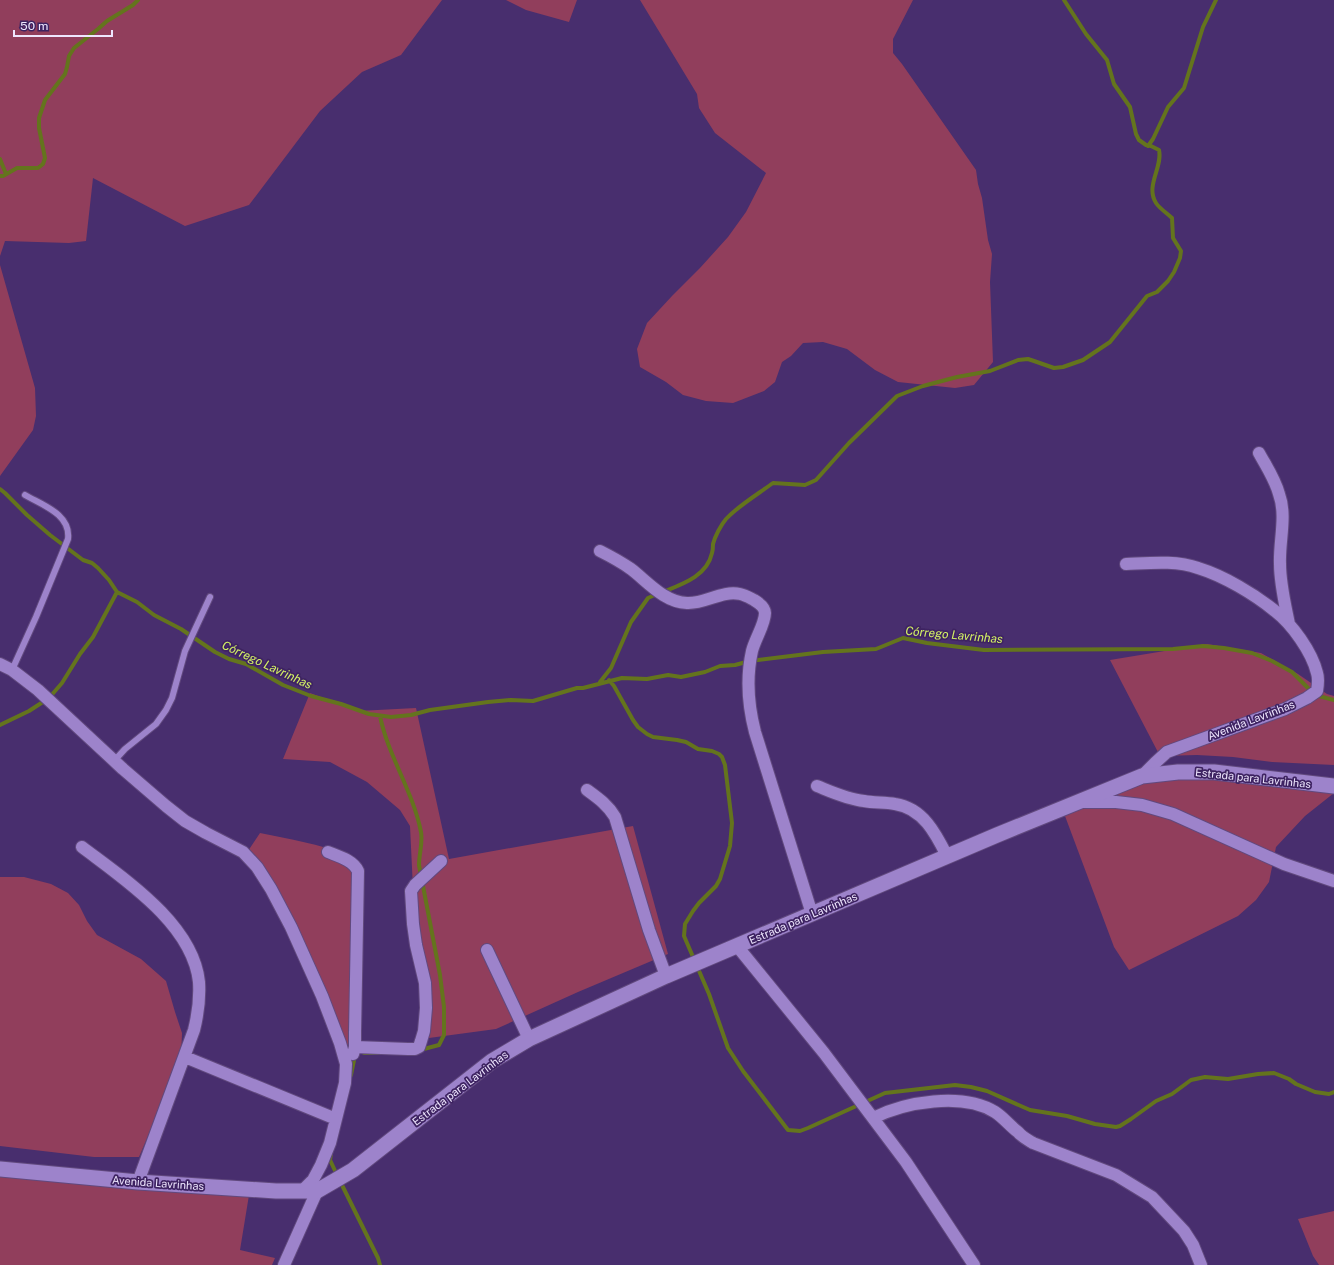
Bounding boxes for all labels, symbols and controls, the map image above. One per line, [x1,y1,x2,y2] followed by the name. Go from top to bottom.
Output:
[14,12,112,38] scale bar
[20,19,48,33] text: 50 m
[905,624,1003,646] water label: Córrego Lavrinhas
[220,638,314,692] water label: Córrego Lavrinhas
[1206,698,1297,742] street label: Avenida Lavrinhas
[1195,766,1312,790] street label: Estrada para Lavrinhas
[747,890,859,946] street label: Estrada para Lavrinhas
[410,1048,510,1128] street label: Estrada para Lavrinhas
[112,1174,205,1192] street label: Avenida Lavrinhas

